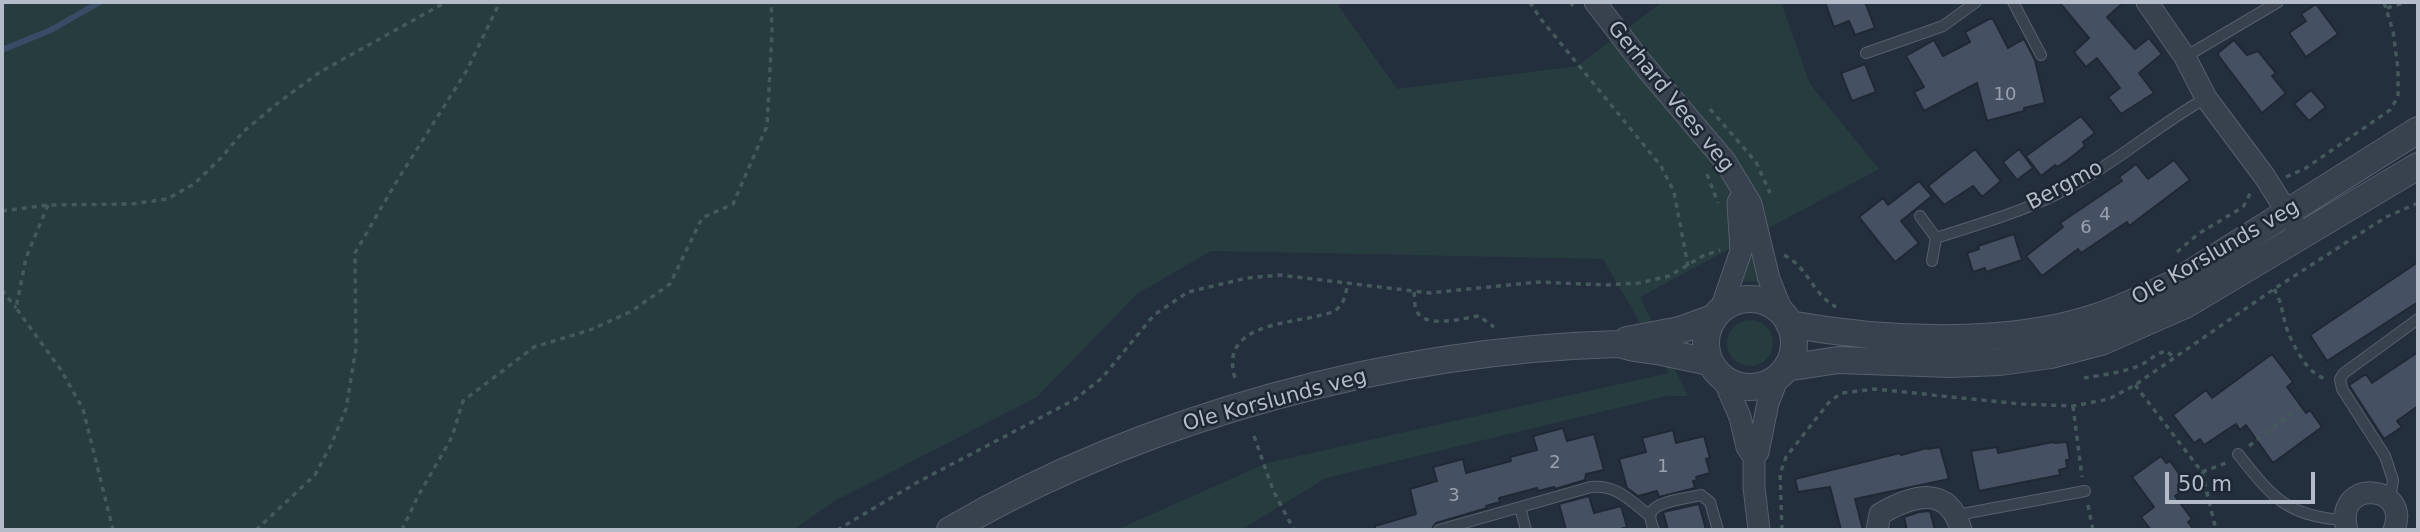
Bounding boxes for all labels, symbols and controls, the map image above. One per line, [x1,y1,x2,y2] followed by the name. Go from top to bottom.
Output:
[1601,16,1739,178] street label: Gerhard Vees veg
[1994,84,2016,106] house number: 10
[2023,156,2107,216] street label: Bergmo
[2128,195,2304,311] street label: Ole Korslunds veg
[2099,204,2111,226] house number: 4
[2080,217,2092,239] house number: 6
[1180,364,1370,438] street label: Ole Korslunds veg
[1549,452,1561,474] house number: 2
[1657,456,1669,478] house number: 1
[2168,458,2318,502] scale bar
[2178,472,2232,496] text: 50 m
[1448,485,1460,507] house number: 3

